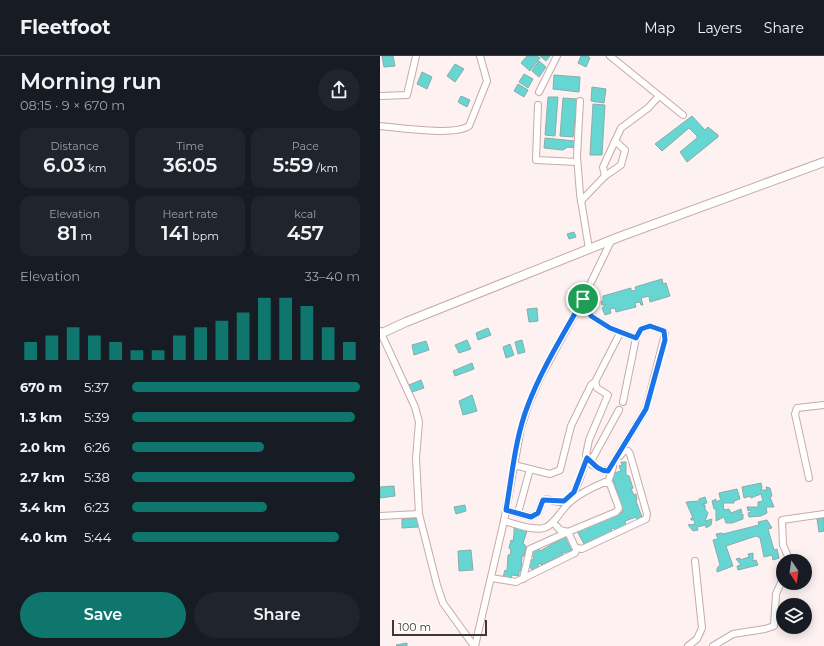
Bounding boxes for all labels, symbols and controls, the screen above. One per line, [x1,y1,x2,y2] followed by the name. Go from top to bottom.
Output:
[20,16,110,39] text: Fleetfoot
[644,19,675,37] text: Map
[697,19,742,37] text: Layers
[764,19,804,37] text: Share
[20,68,161,95] text: Morning run
[318,69,360,111] button: share
[20,97,125,113] text: 08:15 · 9 × 670 m
[51,139,99,153] text: Distance
[176,139,204,153] text: Time
[292,139,319,153] text: Pace
[43,153,85,177] text: 6.03
[163,153,217,177] text: 36:05
[273,153,313,177] text: 5:59
[85,161,106,175] text: km
[313,161,338,175] text: /km
[49,207,100,221] text: Elevation
[162,207,218,221] text: Heart rate
[294,207,316,221] text: kcal
[57,221,78,245] text: 81
[161,221,189,245] text: 141
[287,221,324,245] text: 457
[78,229,92,243] text: m
[189,229,219,243] text: bpm
[20,268,80,284] text: Elevation
[304,268,360,284] text: 33–40 m
[566,282,600,316] pin
[572,288,594,310] icon: arrive
[20,379,62,395] text: 670 m
[84,379,109,395] text: 5:37
[20,409,62,425] text: 1.3 km
[84,409,109,425] text: 5:39
[20,439,66,455] text: 2.0 km
[84,439,110,455] text: 6:26
[20,469,65,485] text: 2.7 km
[84,469,110,485] text: 5:38
[20,499,66,515] text: 3.4 km
[84,499,109,515] text: 6:23
[20,529,67,545] text: 4.0 km
[84,529,111,545] text: 5:44
[776,554,812,590] north arrow
[776,554,812,634] map controls
[20,592,186,638] button: Save
[194,592,360,638] button: Share
[776,598,812,634] button: layers
[392,618,487,637] scale bar
[398,620,431,634] text: 100 m

